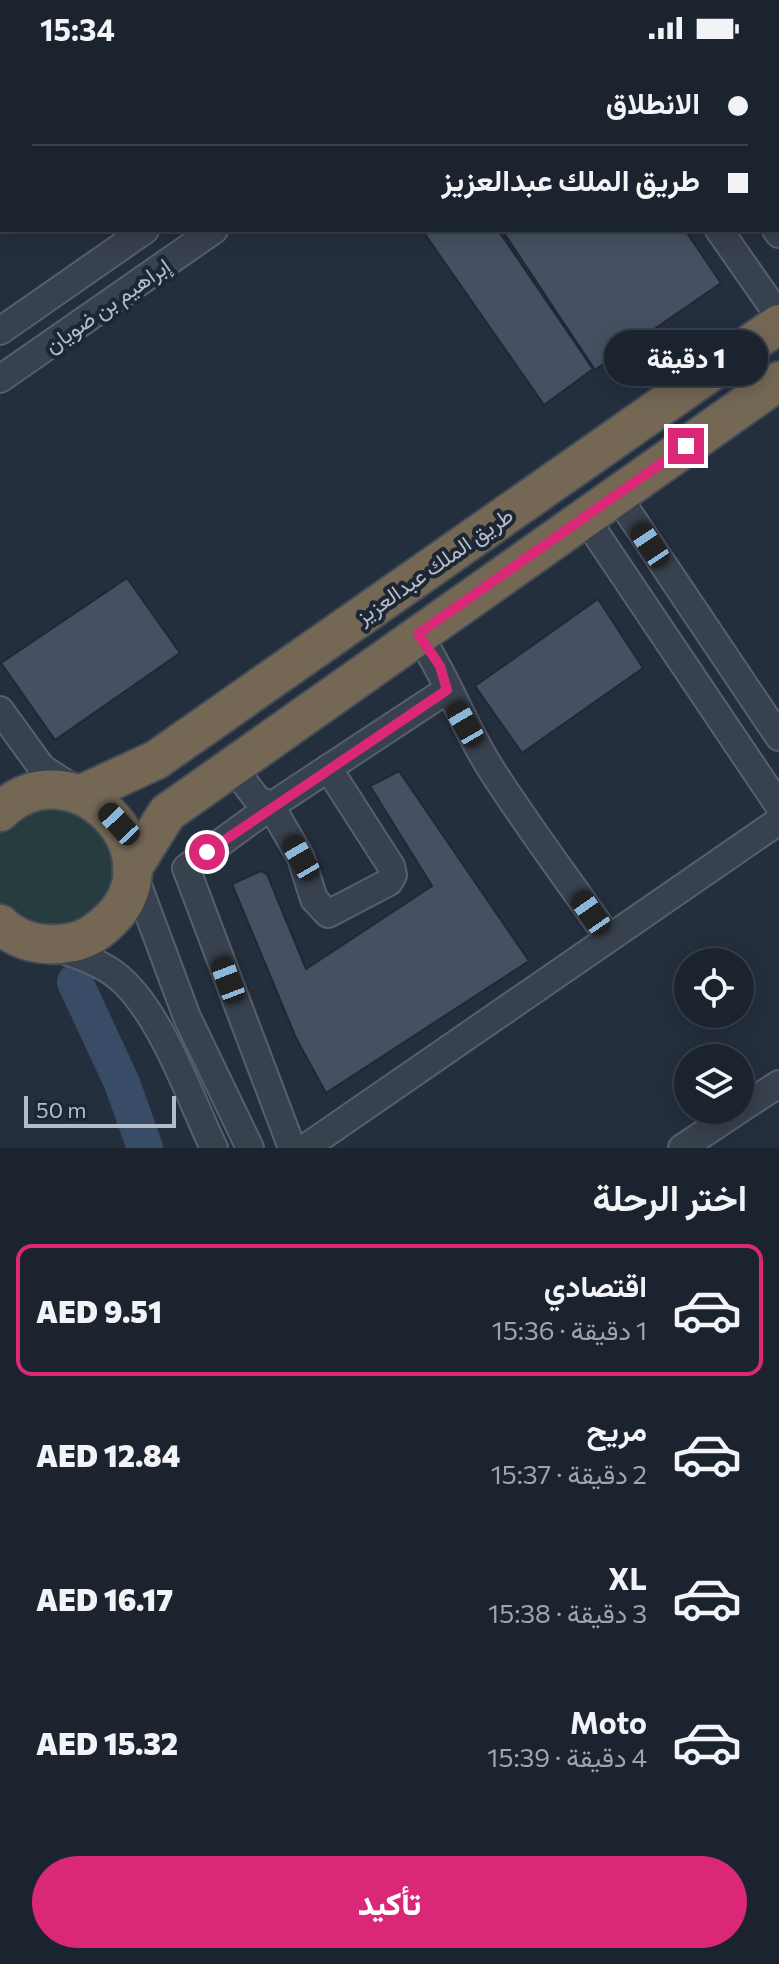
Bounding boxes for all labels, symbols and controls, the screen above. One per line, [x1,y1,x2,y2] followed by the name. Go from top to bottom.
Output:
[40,10,115,47] text: 15:34
[606,83,700,120] text: الانطلاق
[442,160,700,197] text: طريق الملك عبدالعزيز
[39,252,176,360] street label: إبراهيم بن ضويان
[604,330,768,386] callout: 1 دقيقة
[647,342,725,373] text: 1 دقيقة
[668,428,704,464] route end
[349,501,518,631] street label: طريق الملك عبدالعزيز
[627,518,673,572] car
[443,697,487,751] car
[94,798,144,850] car
[279,831,323,885] car
[189,834,225,870] route start
[567,886,615,940] car
[674,948,754,1124] map controls
[674,948,754,1028] button: locate
[208,953,248,1007] car
[674,1044,754,1124] button: layers
[24,1092,176,1128] scale bar
[36,1096,86,1123] text: 50 m
[592,1174,747,1218] text: اختر الرحلة
[544,1266,647,1303] text: اقتصادي
[671,1274,743,1346] icon: car
[36,1292,162,1329] text: AED 9.51
[492,1314,647,1345] text: 1 دقيقة · 15:36
[587,1410,647,1447] text: مريح
[671,1418,743,1490] icon: car
[36,1436,180,1473] text: AED 12.84
[491,1458,647,1489] text: 2 دقيقة · 15:37
[608,1559,647,1596] text: XL
[671,1562,743,1634] icon: car
[36,1580,173,1617] text: AED 16.17
[488,1597,647,1628] text: 3 دقيقة · 15:38
[570,1703,647,1740] text: Moto
[671,1706,743,1778] icon: car
[36,1724,178,1761] text: AED 15.32
[487,1741,647,1772] text: 4 دقيقة · 15:39
[32,1856,747,1948] button: تأكيد

